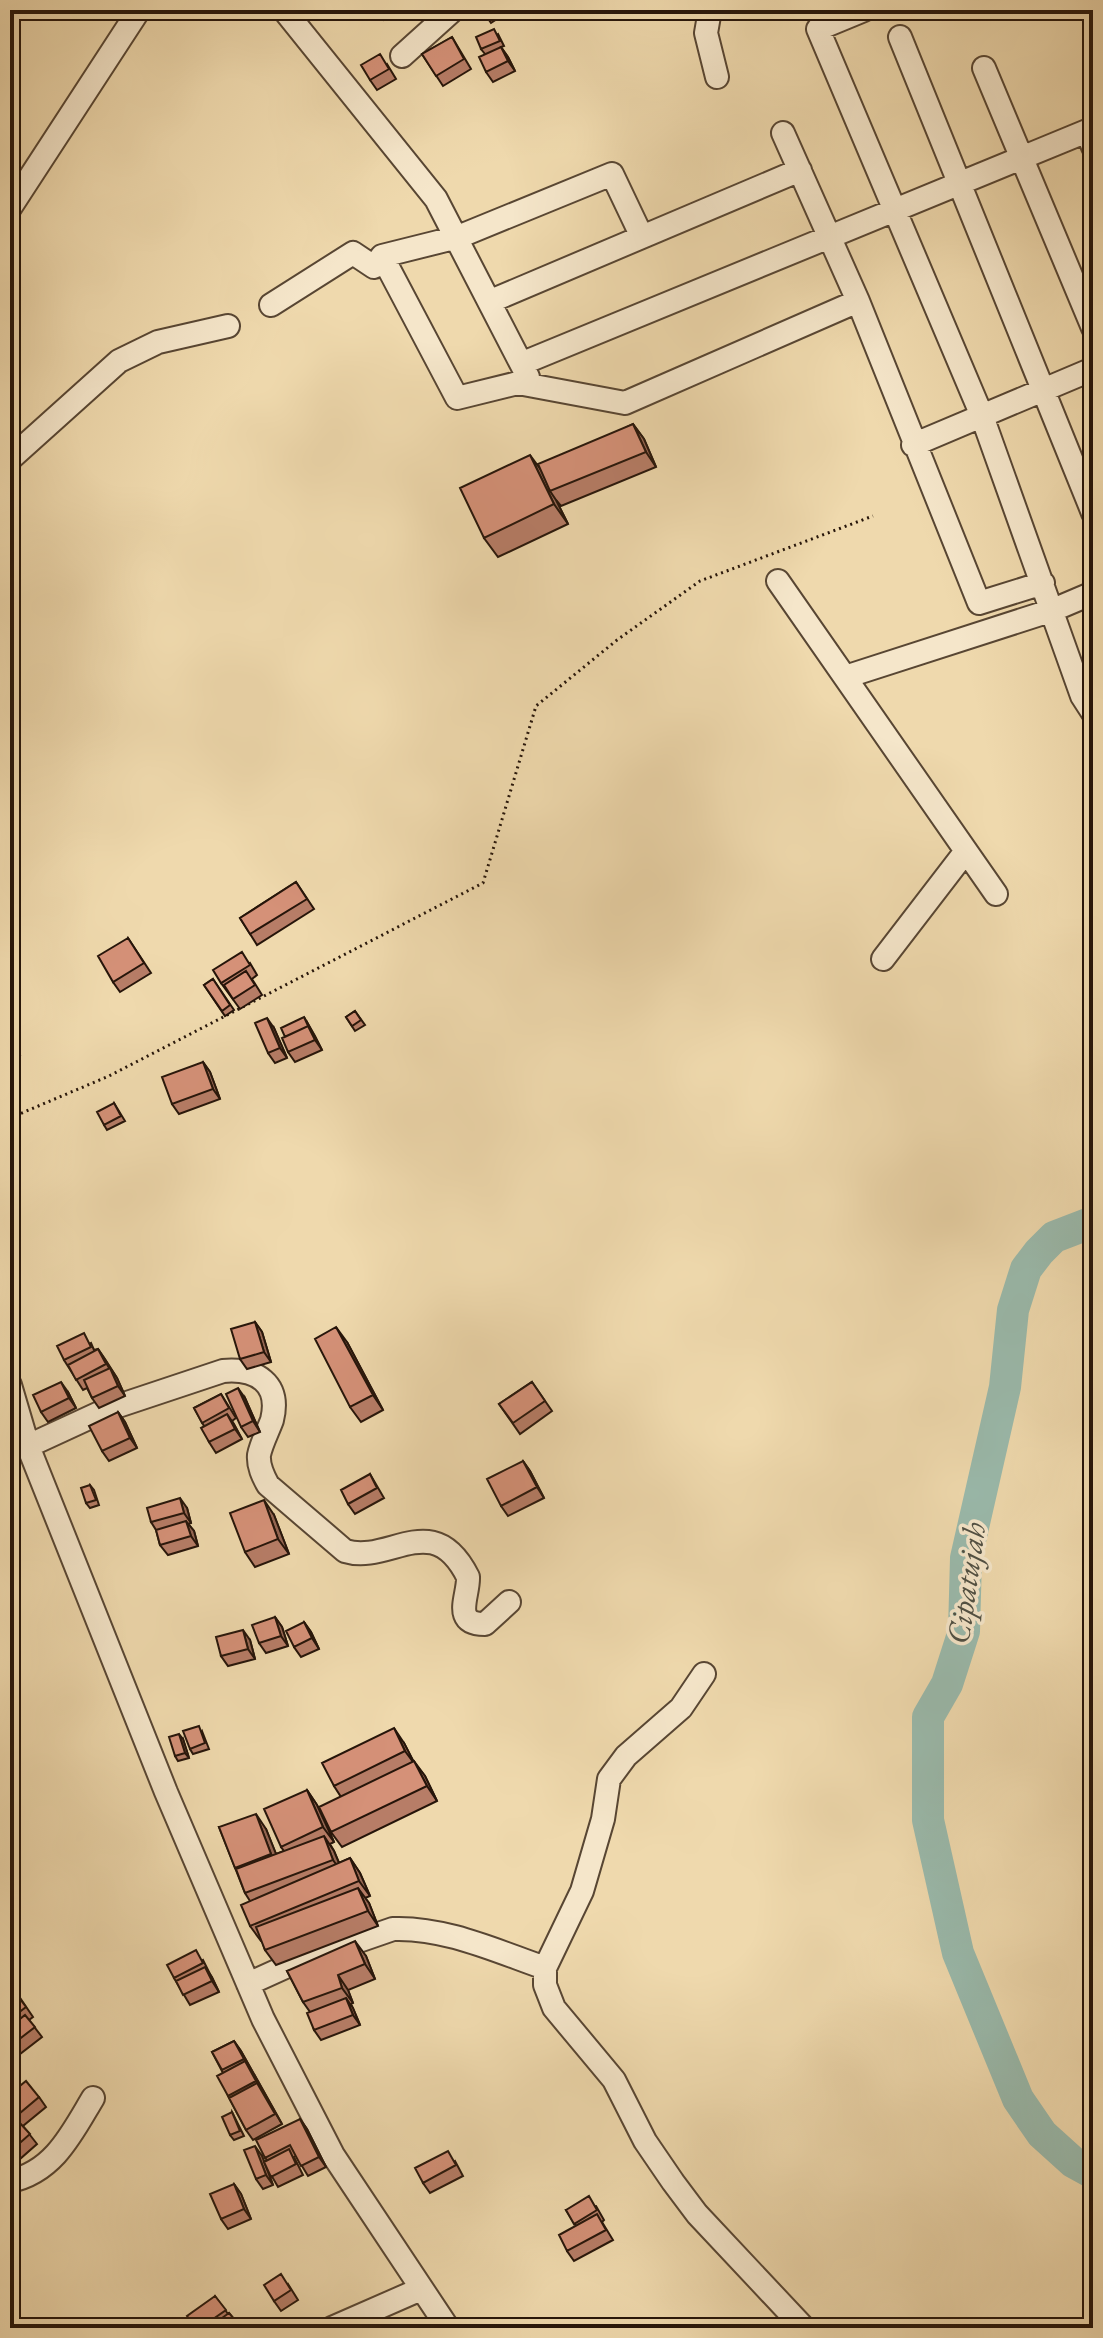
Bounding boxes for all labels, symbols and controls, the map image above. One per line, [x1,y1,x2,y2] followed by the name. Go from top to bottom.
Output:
[937,1519,995,1647] water label: Cipatujah

